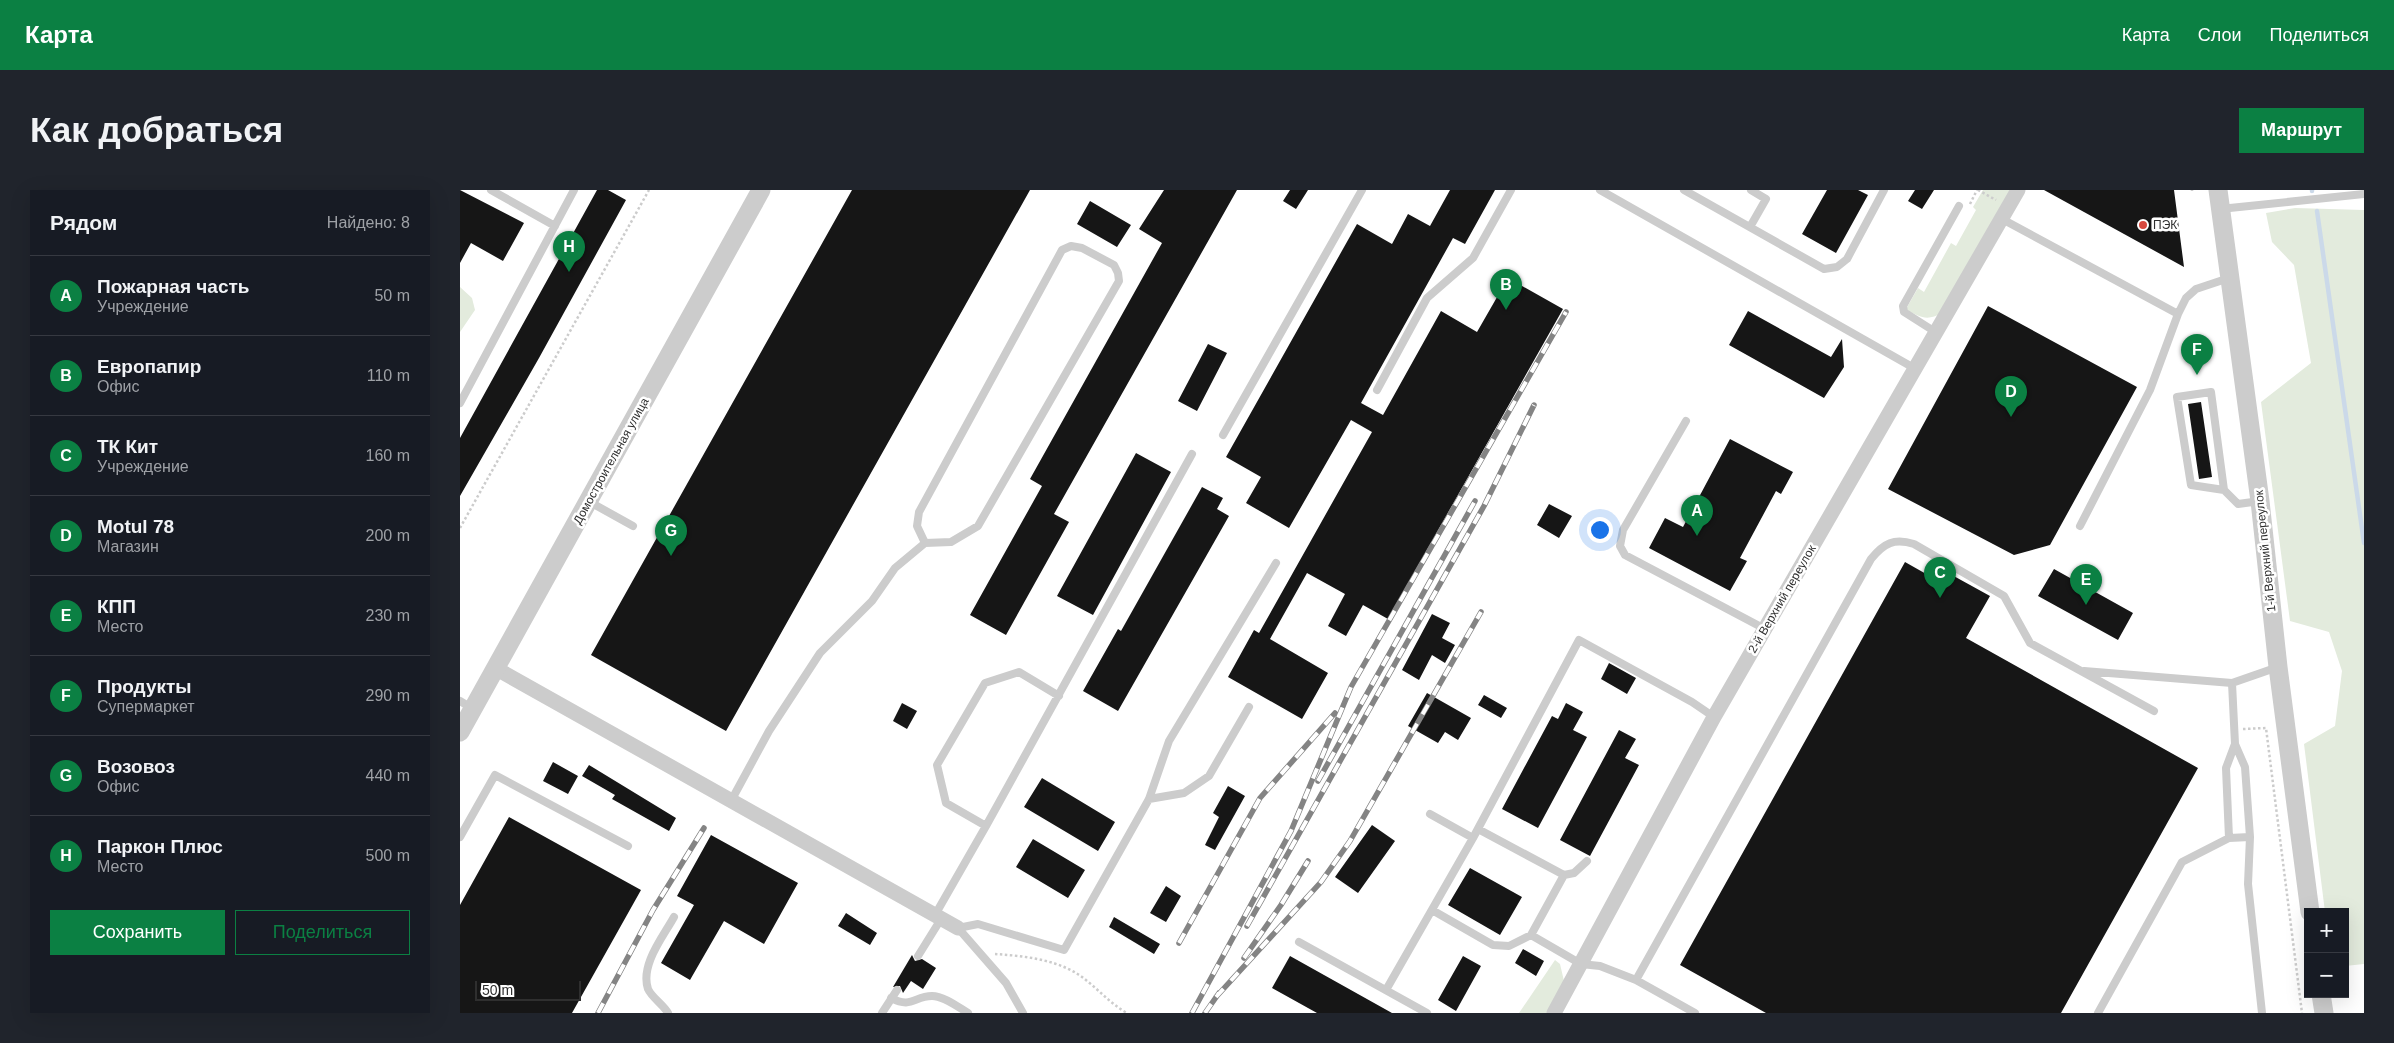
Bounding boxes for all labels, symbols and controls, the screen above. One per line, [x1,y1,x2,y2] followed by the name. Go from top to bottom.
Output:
[25,21,93,48] text: Карта
[2122,25,2170,45] text: Карта
[2198,25,2242,45] text: Слои
[2270,25,2369,45] text: Поделиться
[2239,108,2364,153] button: Маршрут
[30,110,283,149] text: Как добраться
[50,211,117,234] text: Рядом
[327,214,410,231] text: Найдено: 8
[2153,218,2177,232] place label: ПЭК
[2137,219,2149,231] marker: ПЭК
[553,231,585,272] pin: H
[1490,269,1522,310] pin: B
[97,276,249,297] text: Пожарная часть
[60,287,72,304] text: A
[374,287,410,304] text: 50 m
[97,298,189,315] text: Учреждение
[2181,334,2213,375] pin: F
[97,356,201,377] text: Европапир
[60,367,72,384] text: B
[367,367,410,384] text: 110 m
[1995,376,2027,417] pin: D
[97,378,140,395] text: Офис
[570,395,652,527] street label: Домостроительная улица
[97,436,158,457] text: ТК Кит
[60,447,72,464] text: C
[366,447,410,464] text: 160 m
[97,458,189,475] text: Учреждение
[2252,489,2278,613] street label: 1-й Верхний переулок
[1681,495,1713,536] pin: A
[655,515,687,556] pin: G
[97,516,174,537] text: Motul 78
[1587,517,1613,543] your location
[60,527,72,544] text: D
[366,527,410,544] text: 200 m
[97,538,159,555] text: Магазин
[1745,542,1819,656] street label: 2-й Верхний переулок
[1924,557,1956,598] pin: C
[2070,564,2102,605] pin: E
[97,596,136,617] text: КПП
[61,607,71,624] text: E
[366,607,410,624] text: 230 m
[97,618,143,635] text: Место
[97,676,192,697] text: Продукты
[61,687,71,704] text: F
[366,687,410,704] text: 290 m
[97,698,195,715] text: Супермаркет
[97,756,175,777] text: Возовоз
[60,767,72,784] text: G
[366,767,410,784] text: 440 m
[97,778,140,795] text: Офис
[97,836,223,857] text: Паркон Плюс
[60,847,72,864] text: H
[366,847,410,864] text: 500 m
[97,858,143,875] text: Место
[2304,908,2349,998] map controls
[2304,908,2349,953] button: +
[50,910,225,955] button: Сохранить
[235,910,410,955] button: Поделиться
[2304,953,2349,998] button: −
[475,978,581,1001] scale bar
[482,982,513,998] text: 50 m

